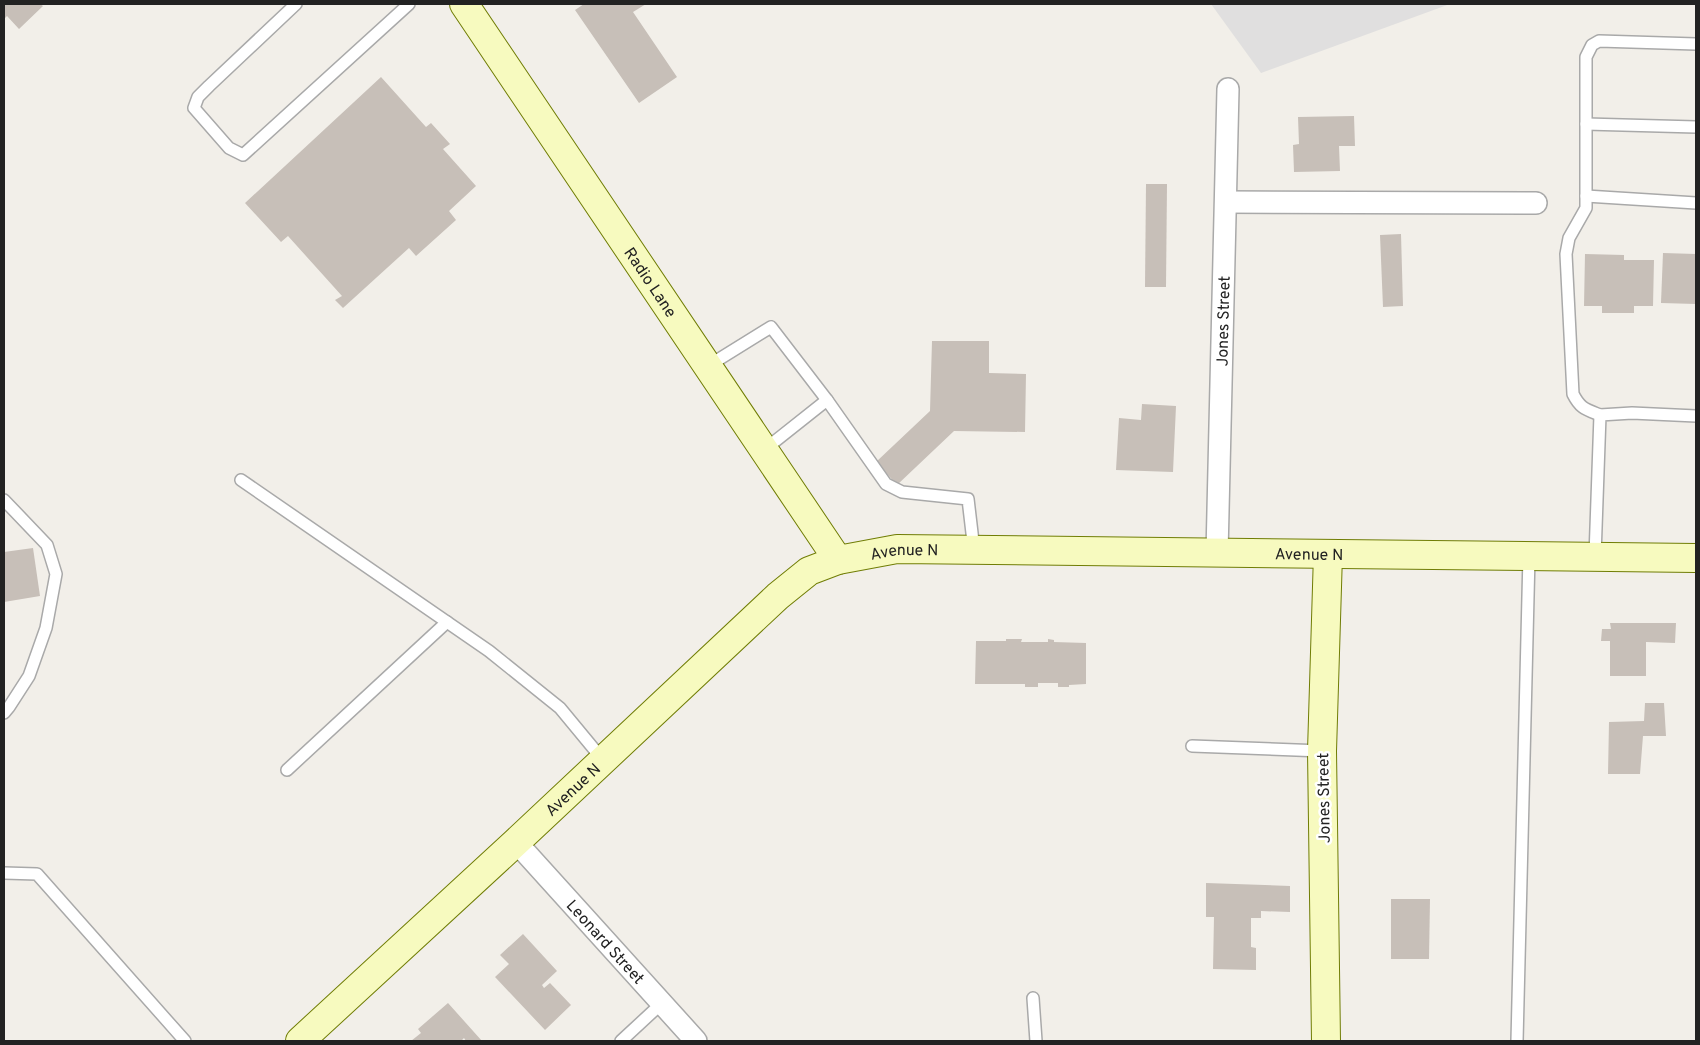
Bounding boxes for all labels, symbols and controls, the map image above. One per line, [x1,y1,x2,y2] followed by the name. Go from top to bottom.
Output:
[619,244,680,322] street label: Radio Lane
[1213,276,1236,367] street label: Jones Street
[869,541,938,566] street label: Avenue N
[1275,545,1343,566] street label: Avenue N
[1314,753,1336,843] street label: Jones Street
[542,760,606,821] street label: Avenue N
[561,896,648,989] street label: Leonard Street

